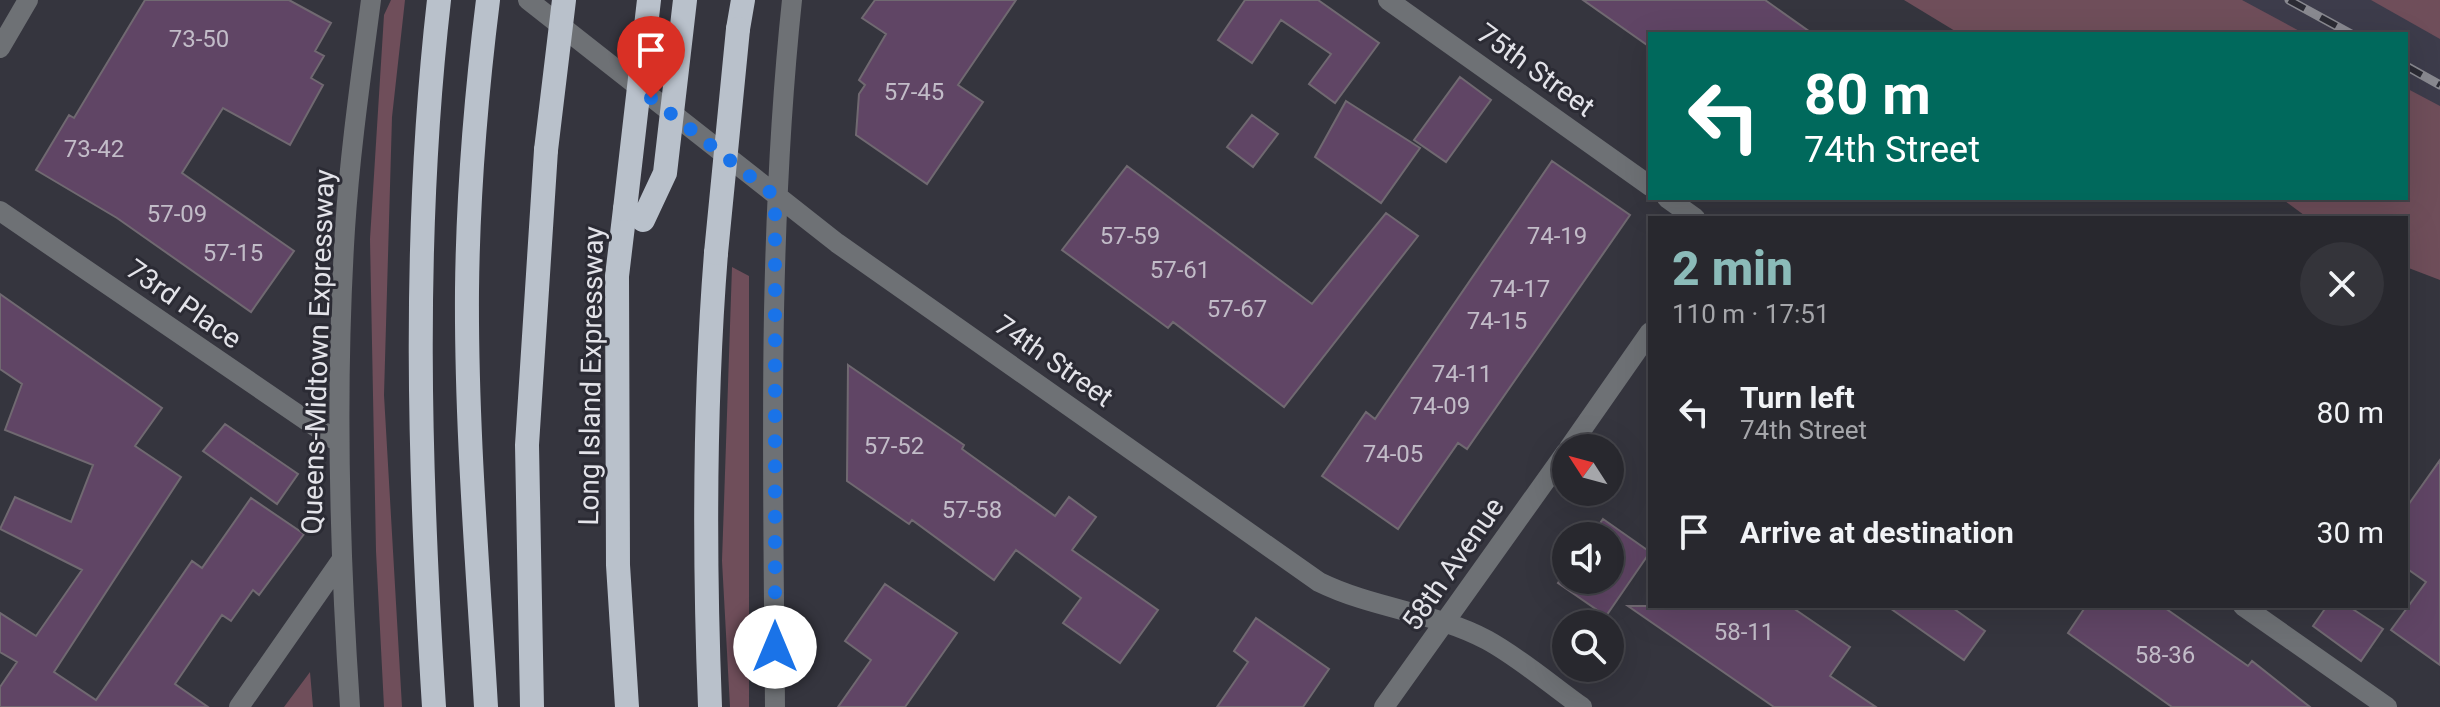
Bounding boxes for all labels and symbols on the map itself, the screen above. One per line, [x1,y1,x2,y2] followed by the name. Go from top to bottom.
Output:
[617,16,685,98] pin
[1471,16,1601,124] street label: 75th Street
[169,25,229,53] house number: 73-50
[884,78,944,106] house number: 57-45
[64,135,124,163] house number: 73-42
[295,169,341,535] street label: Queens-Midtown Expressway
[147,200,207,228] house number: 57-09
[1100,222,1160,250] house number: 57-59
[1527,222,1587,250] house number: 74-19
[572,226,610,526] street label: Long Island Expressway
[203,239,263,267] house number: 57-15
[120,252,248,356] street label: 73rd Place
[1150,256,1210,284] house number: 57-61
[1490,275,1550,303] house number: 74-17
[1207,295,1267,323] house number: 57-67
[1467,307,1527,335] house number: 74-15
[988,308,1120,414] street label: 74th Street
[1432,360,1492,388] house number: 74-11
[1410,392,1470,420] house number: 74-09
[864,432,924,460] house number: 57-52
[1552,434,1624,506] north arrow
[1363,440,1423,468] house number: 74-05
[1395,491,1511,637] street label: 58th Avenue
[942,496,1002,524] house number: 57-58
[733,605,817,689] position arrow
[1714,618,1774,646] house number: 58-11
[2135,641,2195,669] house number: 58-36

